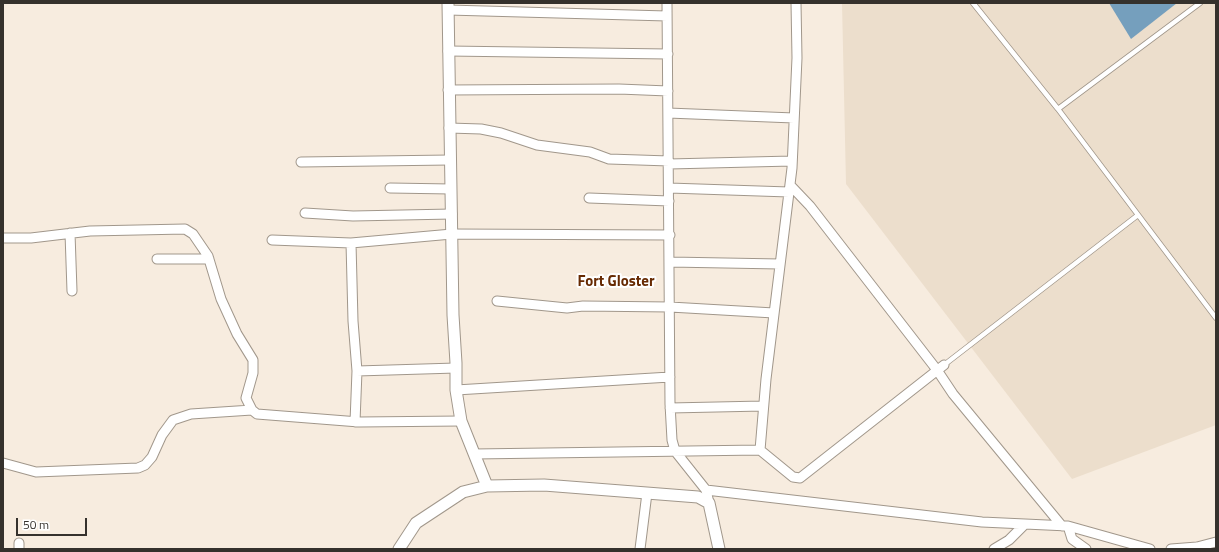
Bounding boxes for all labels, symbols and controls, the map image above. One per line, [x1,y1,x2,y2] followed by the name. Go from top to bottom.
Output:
[578,273,654,291] district label: Fort Gloster
[18,510,89,536] scale bar
[23,515,49,534] text: 50 m

